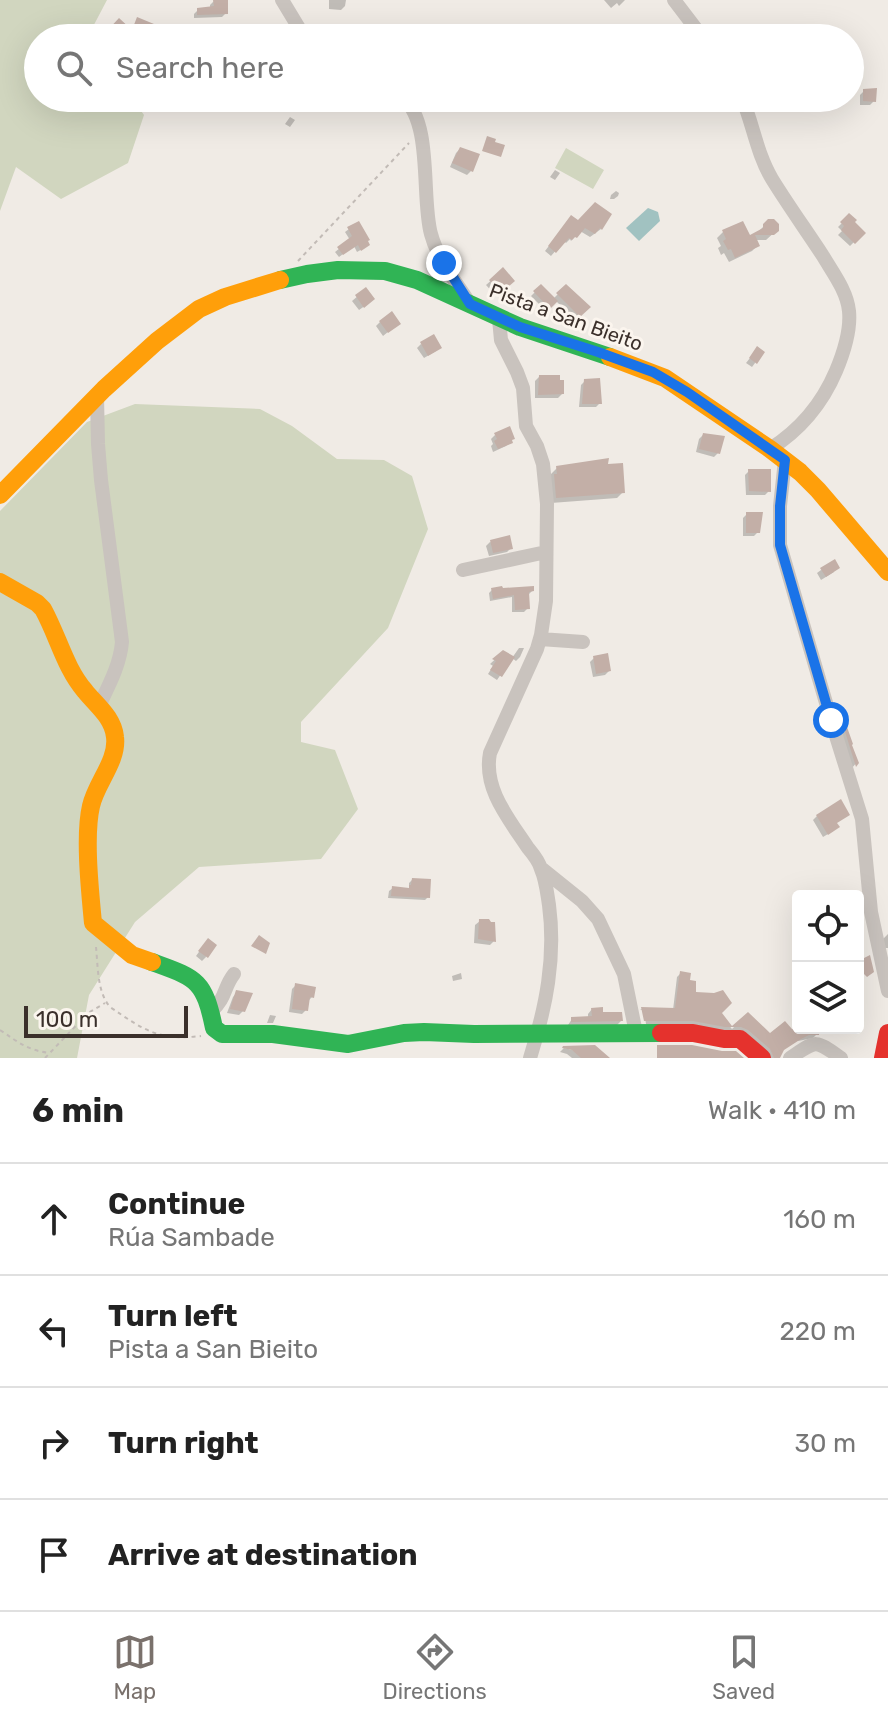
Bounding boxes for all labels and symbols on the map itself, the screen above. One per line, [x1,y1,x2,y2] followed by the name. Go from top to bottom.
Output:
[426,245,462,281] route end
[486,278,646,356] street label: Pista a San Bieito
[813,702,849,738] route start
[24,1002,188,1038] scale bar

